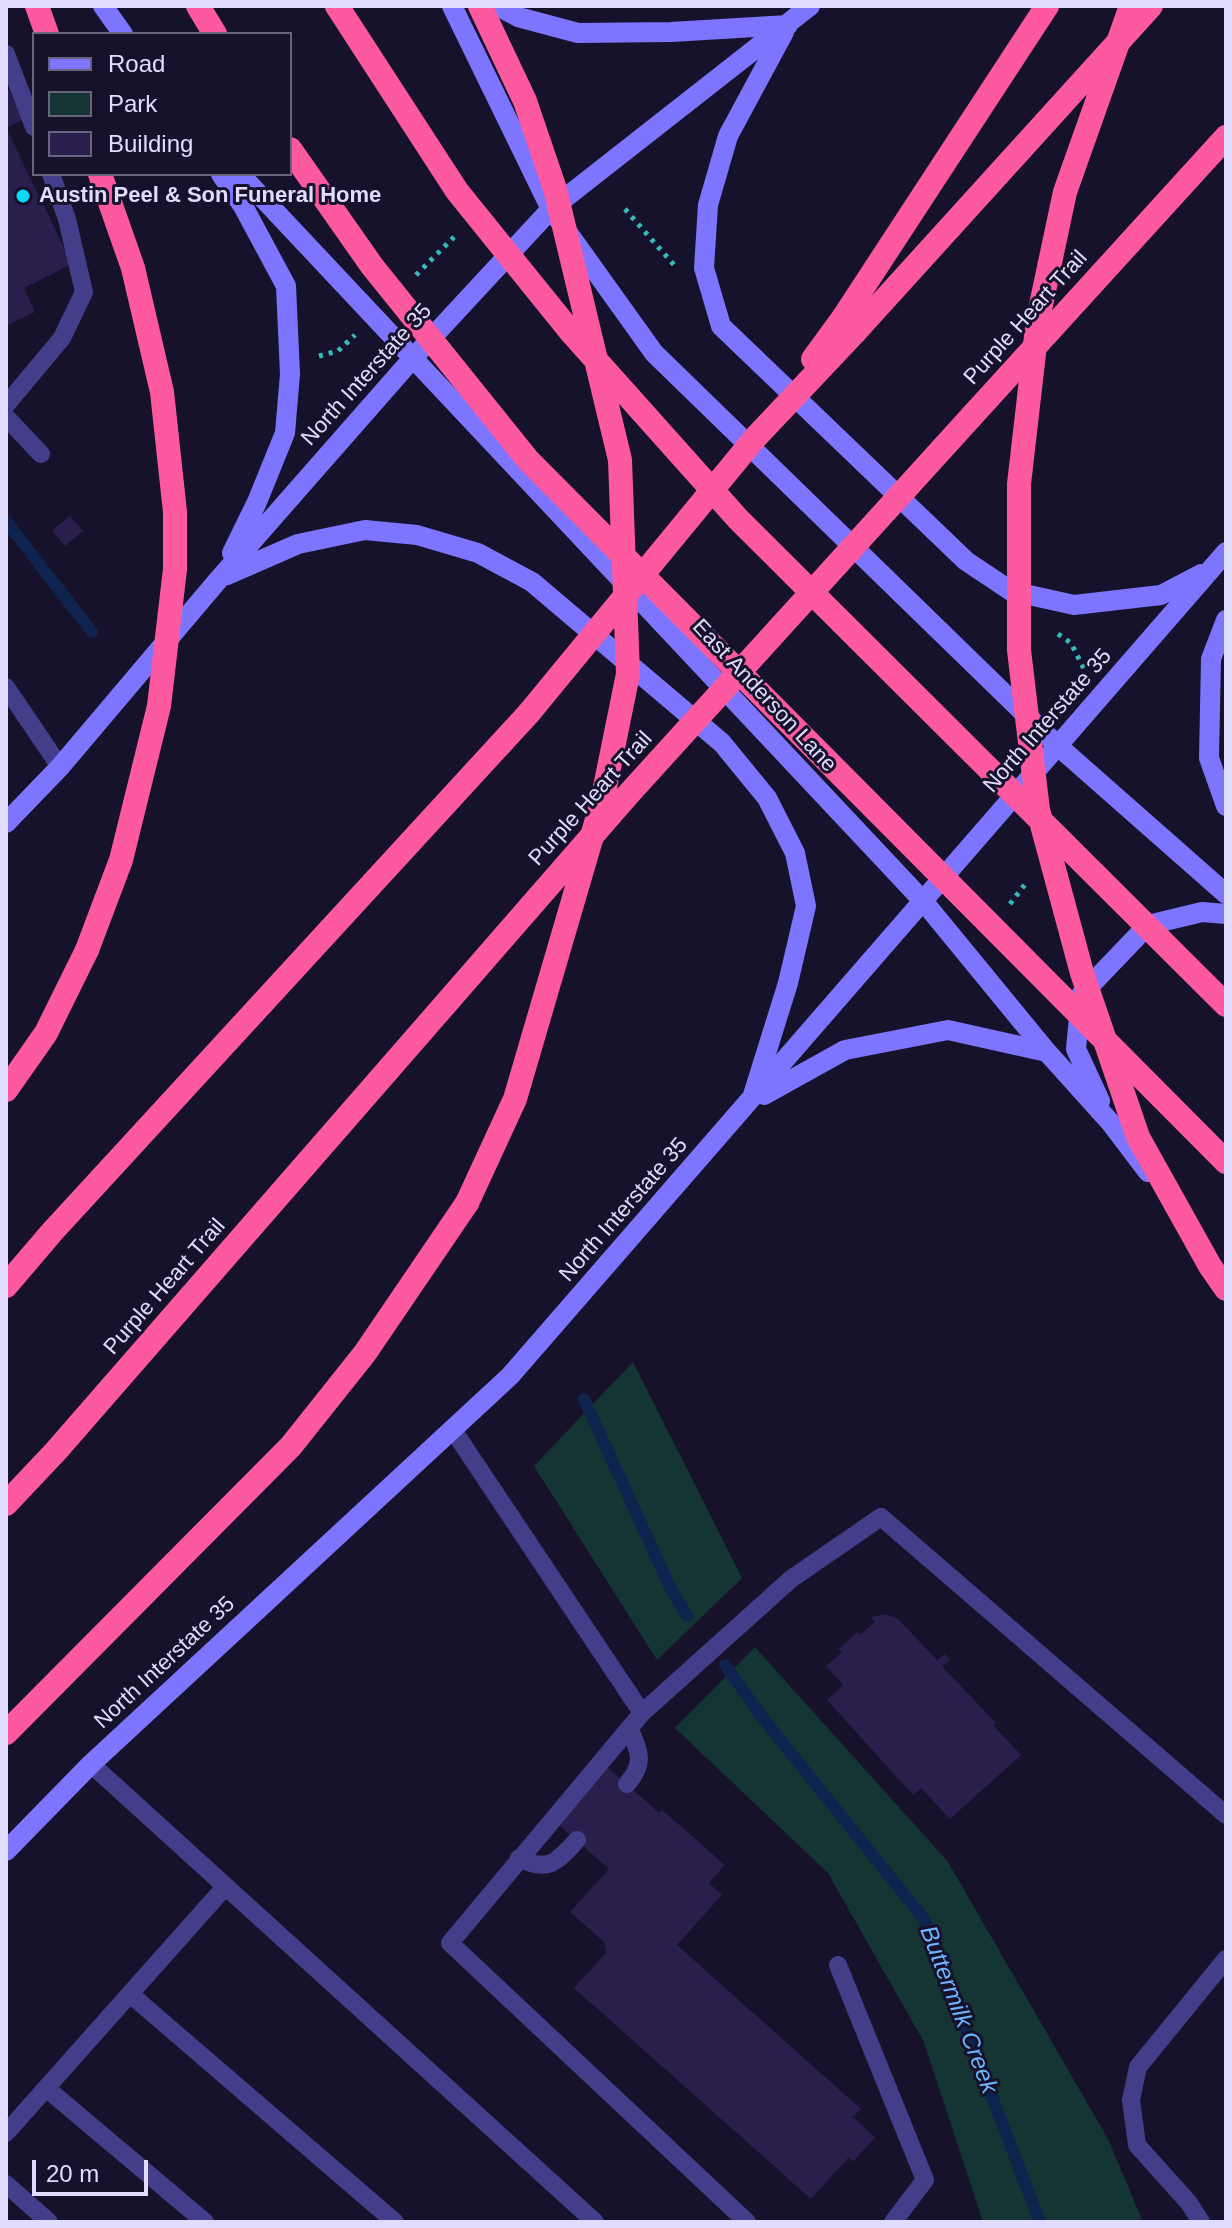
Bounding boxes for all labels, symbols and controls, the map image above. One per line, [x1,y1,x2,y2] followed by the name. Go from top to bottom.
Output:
[32,32,292,176] legend
[108,50,165,77] text: Road
[108,90,157,117] text: Park
[108,130,193,157] text: Building
[39,183,381,209] place label: Austin Peel & Son Funeral Home
[14,187,32,205] marker: Austin Peel & Son Funeral Home
[959,245,1093,391] street label: Purple Heart Trail
[296,298,438,452] street label: North Interstate 35
[686,614,842,778] street label: East Anderson Lane
[978,644,1118,798] street label: North Interstate 35
[524,726,658,872] street label: Purple Heart Trail
[554,1133,694,1287] street label: North Interstate 35
[99,1214,231,1360] street label: Purple Heart Trail
[89,1591,241,1735] street label: North Interstate 35
[913,1922,1003,2098] water label: Buttermilk Creek
[36,2144,152,2194] scale bar
[46,2160,99,2187] text: 20 m

